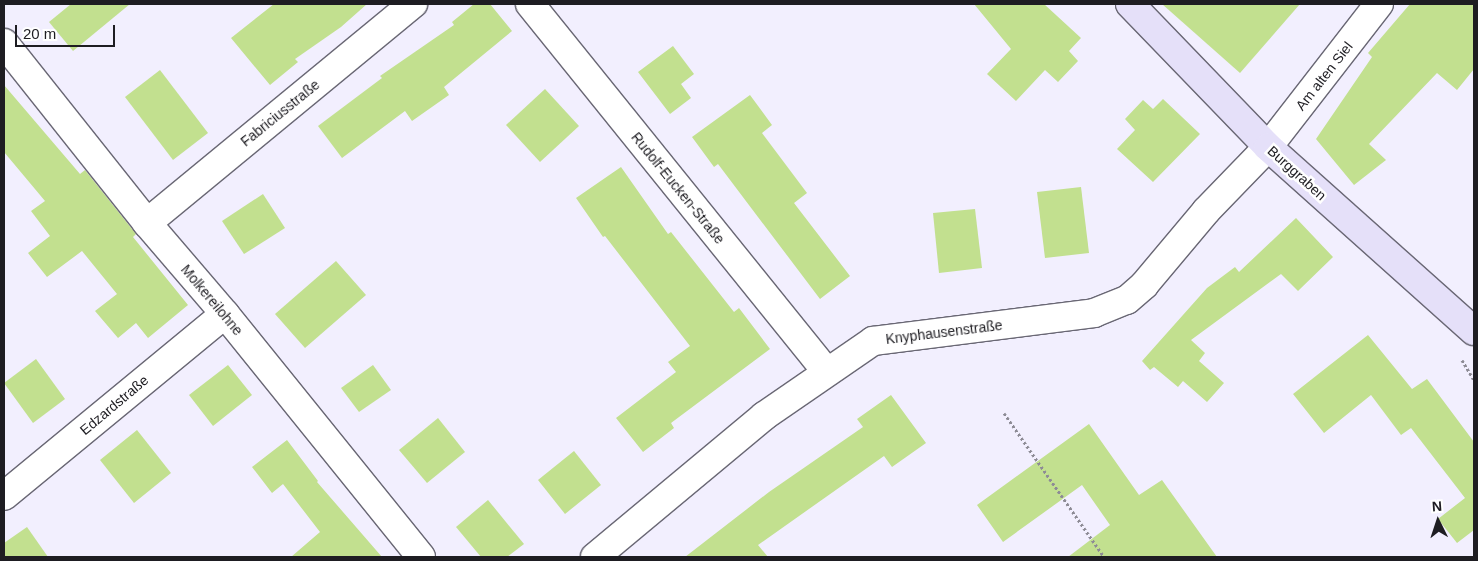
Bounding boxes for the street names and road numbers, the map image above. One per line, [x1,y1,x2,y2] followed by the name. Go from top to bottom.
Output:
[1292,38,1356,114] street label: Am alten Siel
[237,76,323,150] street label: Fabriciusstraße
[628,129,728,247] street label: Rudolf-Eucken-Straße
[1264,142,1330,204] street label: Burggraben
[178,261,246,339] street label: Molkereilohne
[885,317,1003,347] street label: Knyphausenstraße
[76,372,152,438] street label: Edzardstraße

